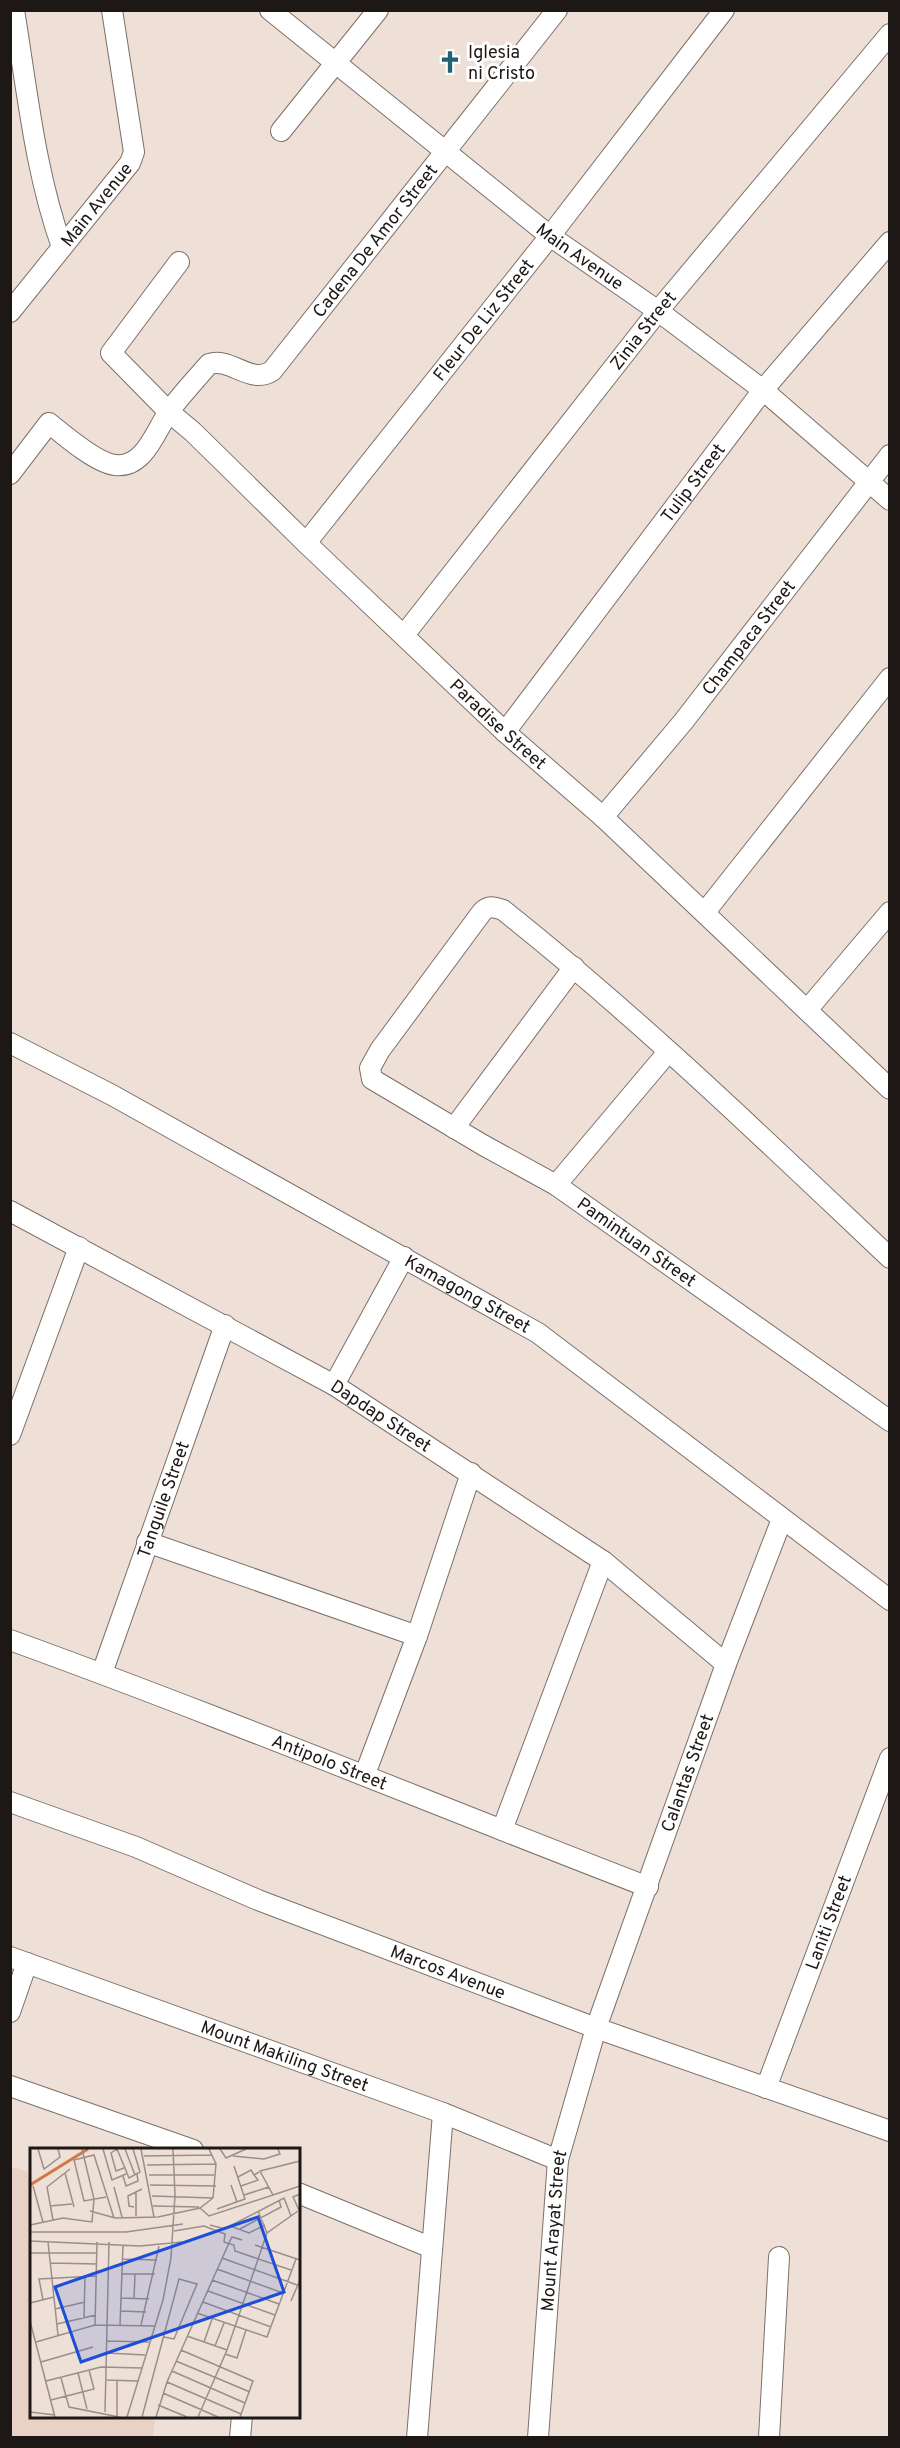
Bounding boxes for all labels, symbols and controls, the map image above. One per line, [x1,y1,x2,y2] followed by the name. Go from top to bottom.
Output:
[468,42,535,86] place label: Iglesia ni Cristo
[437,49,463,75] church icon: Iglesia ni Cristo
[57,159,139,252] street label: Main Avenue
[308,160,444,323] street label: Cadena De Amor Street
[530,219,627,296] street label: Main Avenue
[429,255,540,387] street label: Fleur De Liz Street
[606,287,682,376] street label: Zinia Street
[657,440,731,528] street label: Tulip Street
[698,576,801,701] street label: Champaca Street
[444,675,550,775] street label: Paradise Street
[572,1193,700,1293] street label: Pamintuan Street
[400,1251,534,1339] street label: Kamagong Street
[325,1376,435,1458] street label: Dapdap Street
[133,1438,196,1562] street label: Tanguile Street
[657,1711,720,1836] street label: Calantas Street
[268,1730,390,1796] street label: Antipolo Street
[801,1872,858,1973] street label: Laniti Street
[387,1941,508,2006] street label: Marcos Avenue
[197,2017,371,2098] street label: Mount Makiling Street
[537,2147,573,2312] street label: Mount Arayat Street
[30,2148,300,2418] inset map

